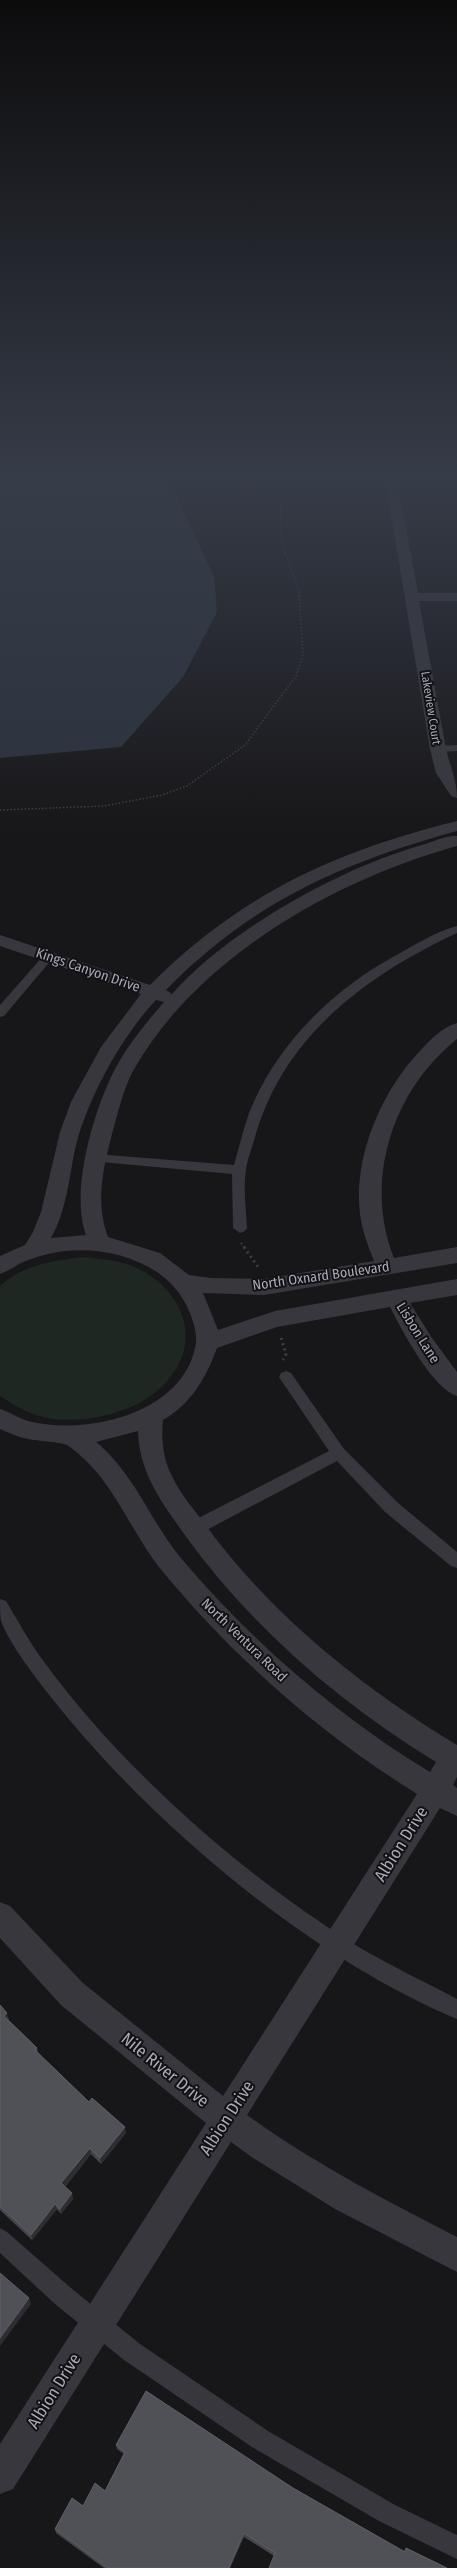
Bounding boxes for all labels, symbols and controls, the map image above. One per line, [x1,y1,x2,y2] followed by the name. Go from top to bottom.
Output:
[418,670,444,746] street label: Lakeview Court
[34,944,142,996] street label: Kings Canyon Drive
[251,1258,391,1294] street label: North Oxnard Boulevard
[393,1299,443,1367] street label: Lisbon Lane
[198,1595,290,1685] street label: North Ventura Road
[370,1803,432,1885] street label: Albion Drive
[117,2028,213,2112] street label: Nile River Drive
[195,2077,259,2159] street label: Albion Drive
[23,2350,85,2432] street label: Albion Drive

